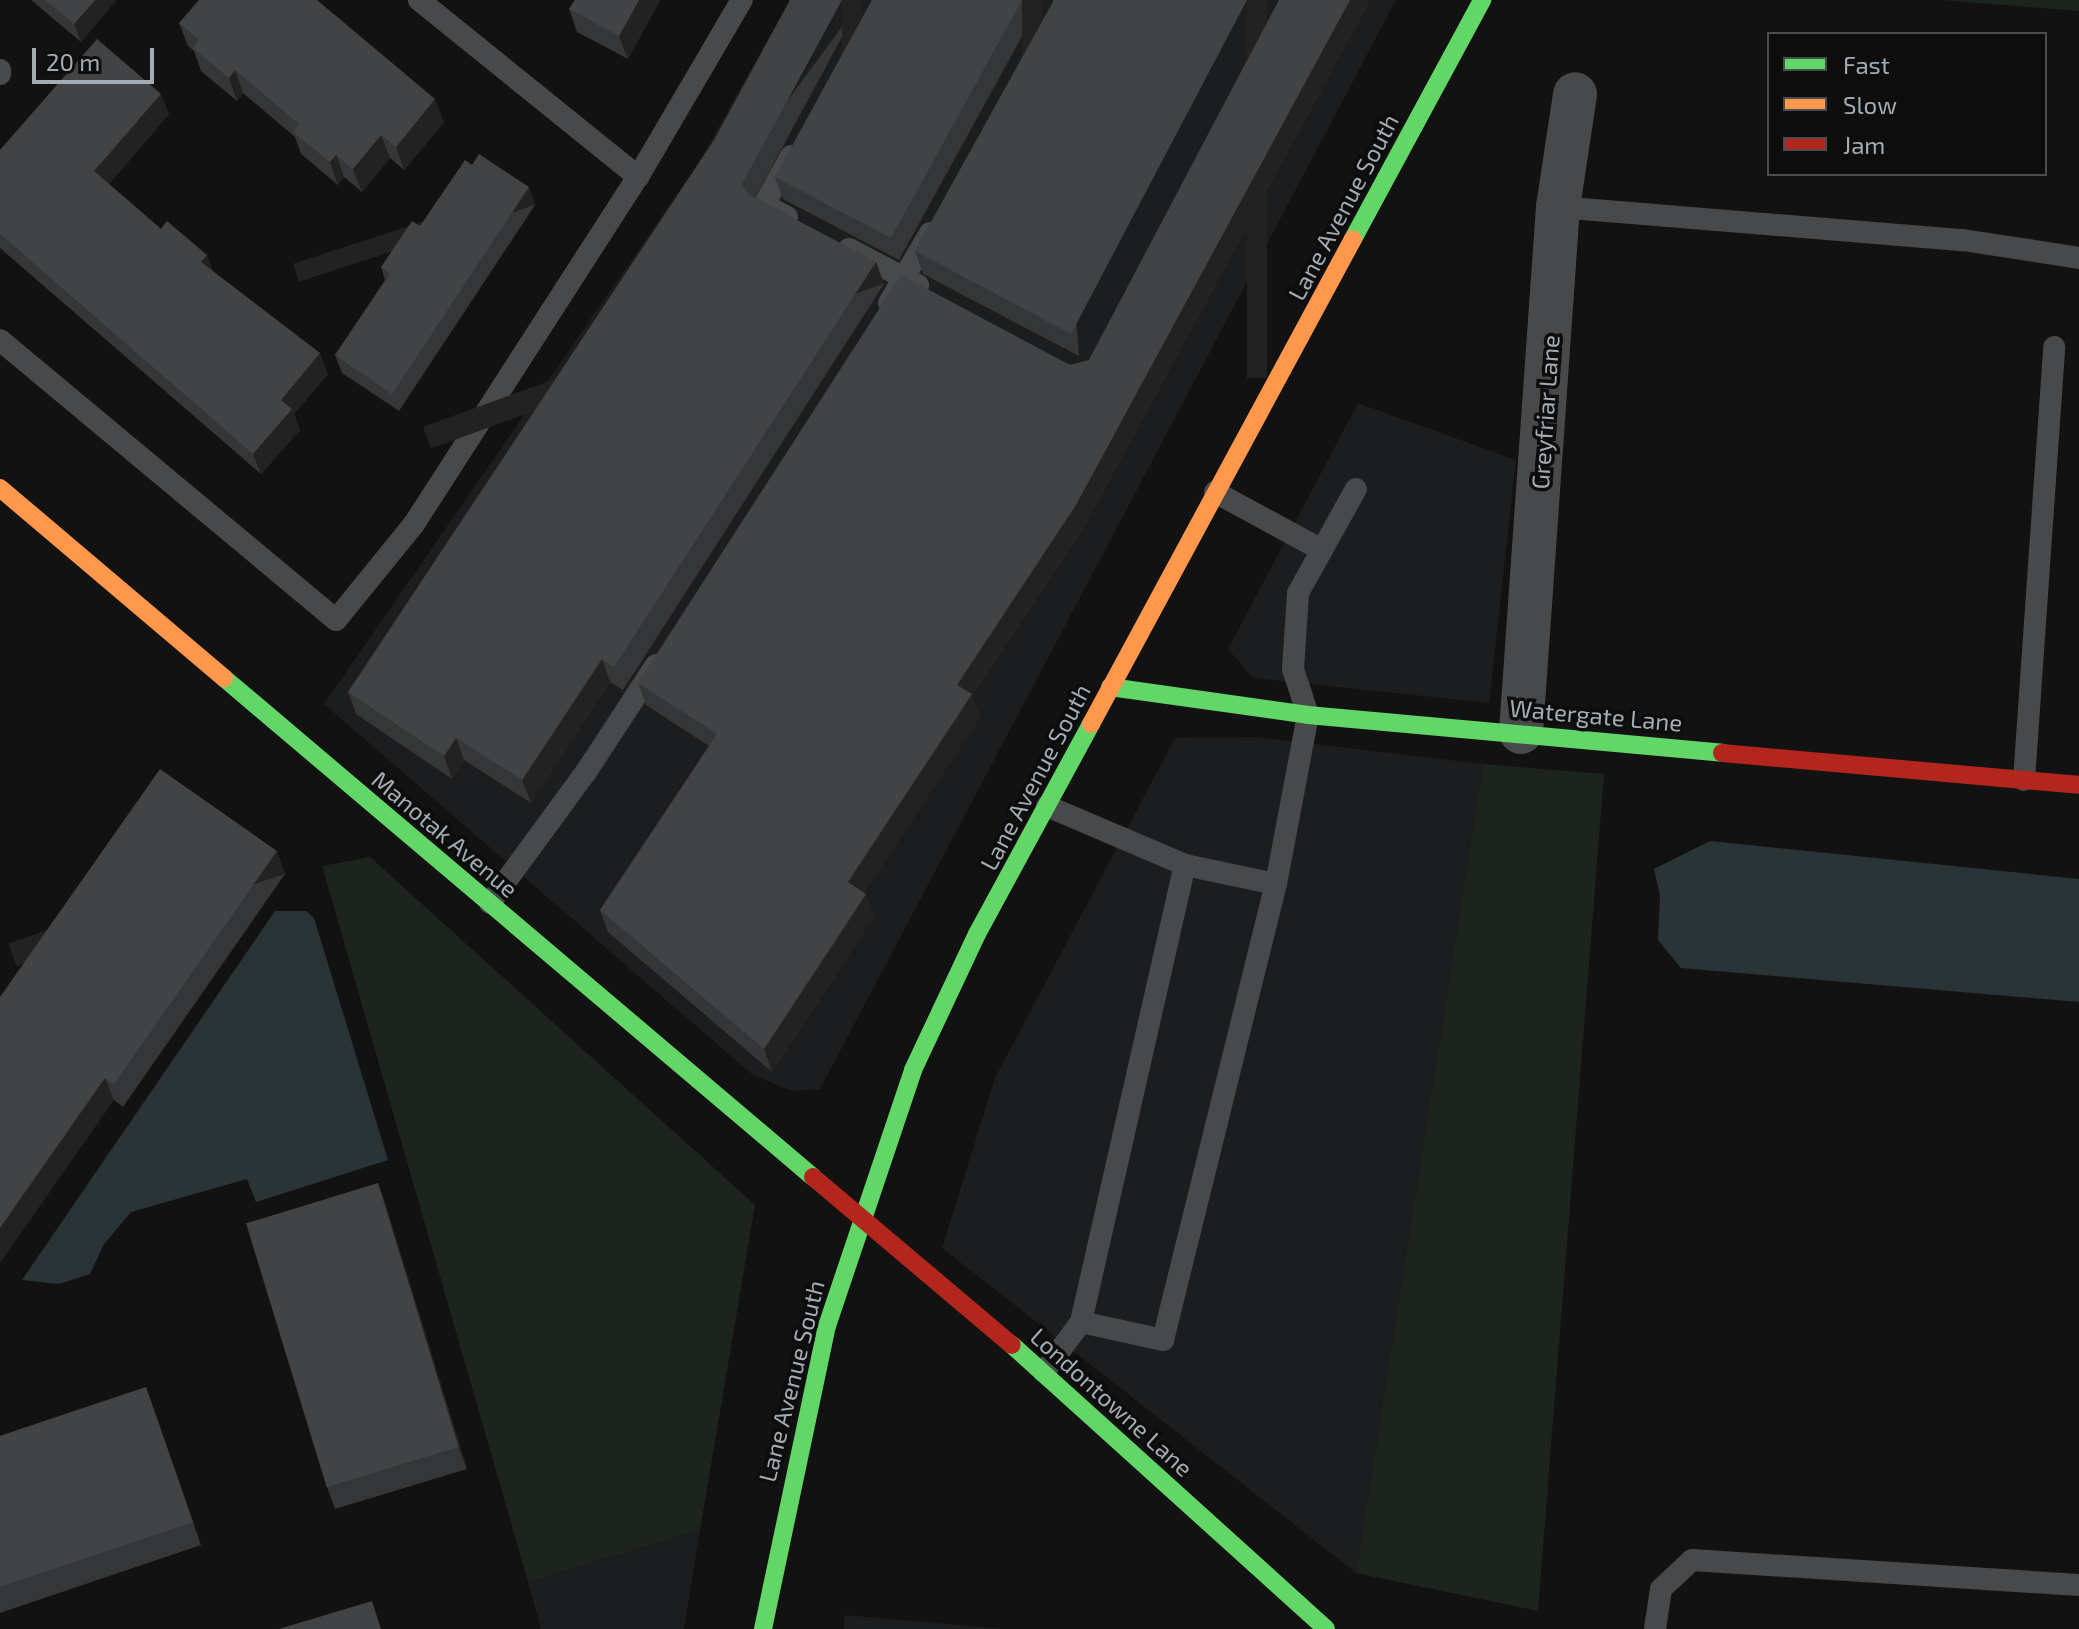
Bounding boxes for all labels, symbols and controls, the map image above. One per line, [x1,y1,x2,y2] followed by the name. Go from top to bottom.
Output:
[36,32,158,82] scale bar
[1767,32,2047,176] legend
[46,47,100,76] text: 20 m
[1843,50,1890,79] text: Fast
[1843,90,1897,119] text: Slow
[1282,109,1404,305] street label: Lane Avenue South
[1843,130,1885,159] text: Jam
[1525,334,1565,490] street label: Greyfriar Lane
[974,679,1096,875] street label: Lane Avenue South
[1508,693,1684,737] street label: Watergate Lane
[366,764,524,904] street label: Manotak Avenue
[752,1277,830,1485] street label: Lane Avenue South
[1025,1322,1199,1482] street label: Londontowne Lane

